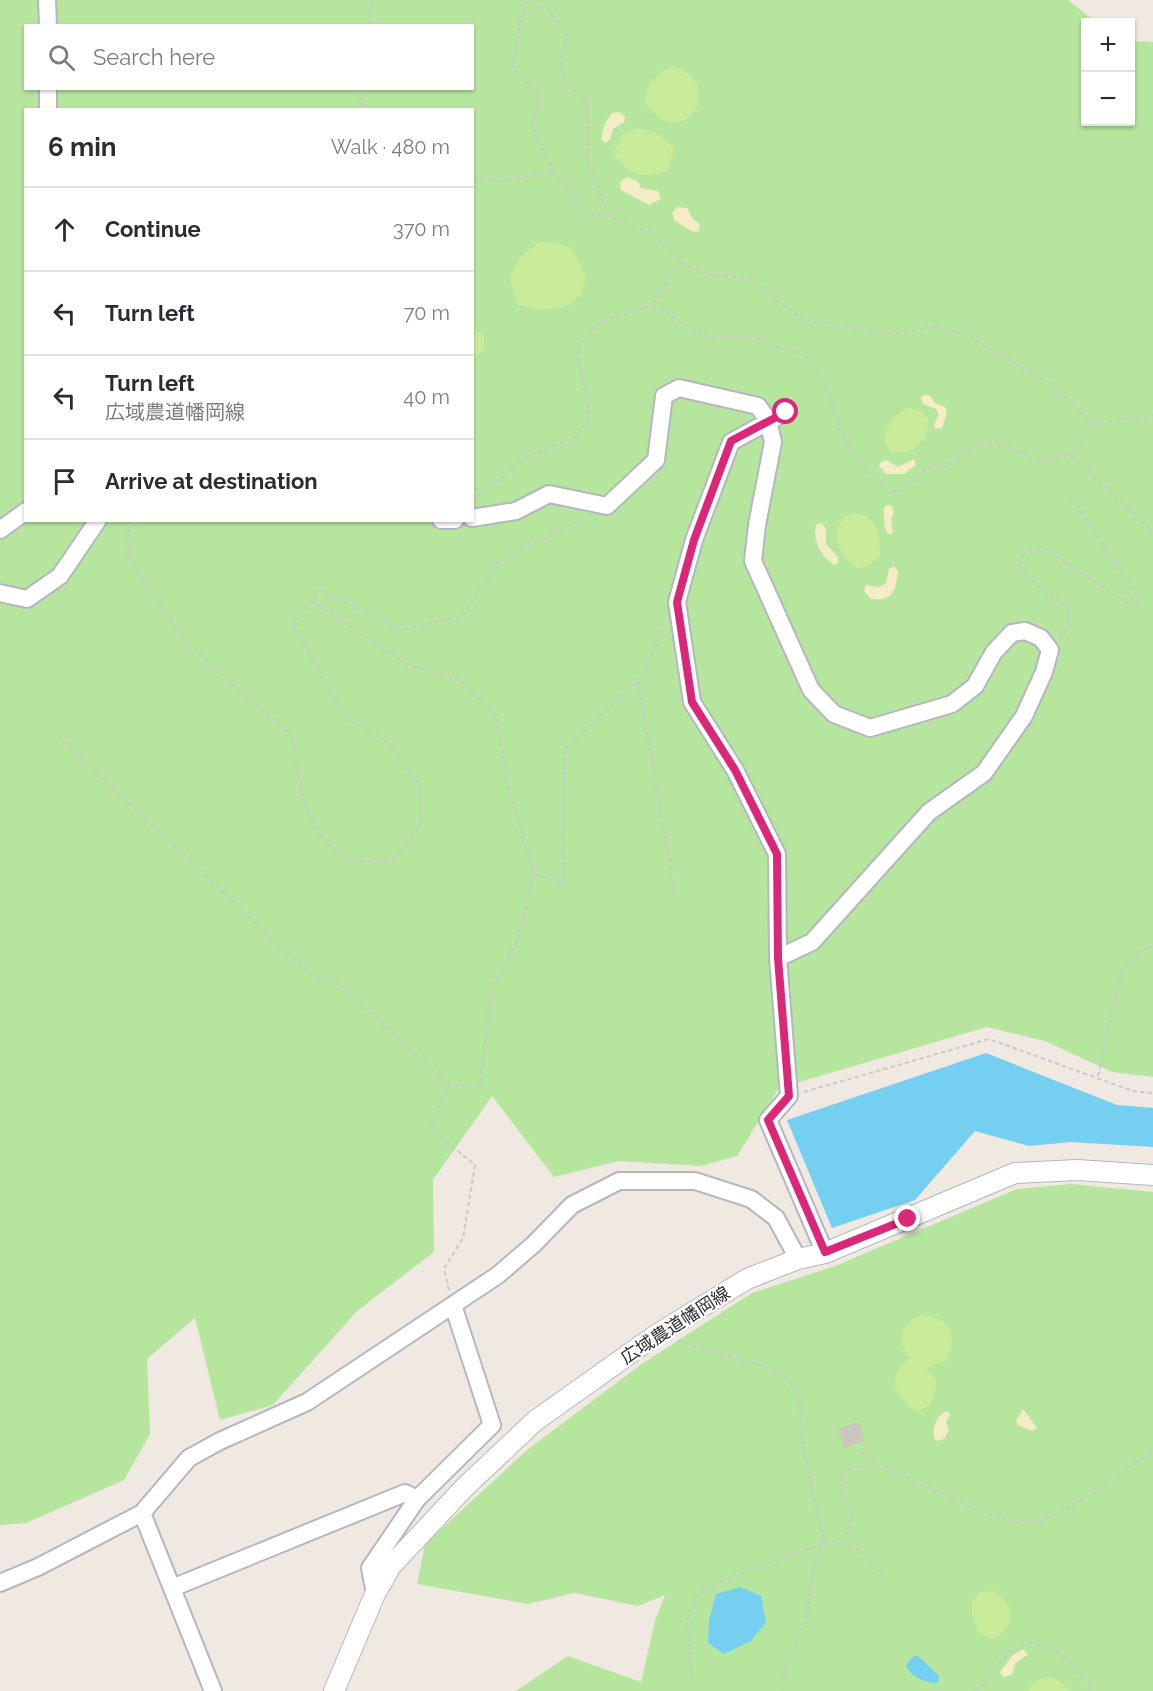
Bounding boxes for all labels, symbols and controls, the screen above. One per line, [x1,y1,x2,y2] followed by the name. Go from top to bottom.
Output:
[1081,18,1135,126] map controls
[1081,18,1135,72] button: +
[24,24,474,90] search box
[45,41,78,74] icon: search
[93,44,215,70] text: Search here
[1081,72,1135,126] button: −
[48,132,117,162] text: 6 min
[331,135,450,159] text: Walk · 480 m
[48,213,81,246] icon: ahead
[105,216,201,242] text: Continue
[393,217,450,241] text: 370 m
[48,297,81,330] icon: left
[105,300,195,326] text: Turn left
[404,301,450,325] text: 70 m
[105,370,195,396] text: Turn left
[48,381,81,414] icon: left
[403,385,450,409] text: 40 m
[772,398,798,424] route start
[105,400,245,424] text: 広域農道幡岡線
[48,465,81,498] icon: arrive
[105,468,318,494] text: Arrive at destination
[894,1205,920,1231] route end
[616,1282,734,1368] street label: 広域農道幡岡線

